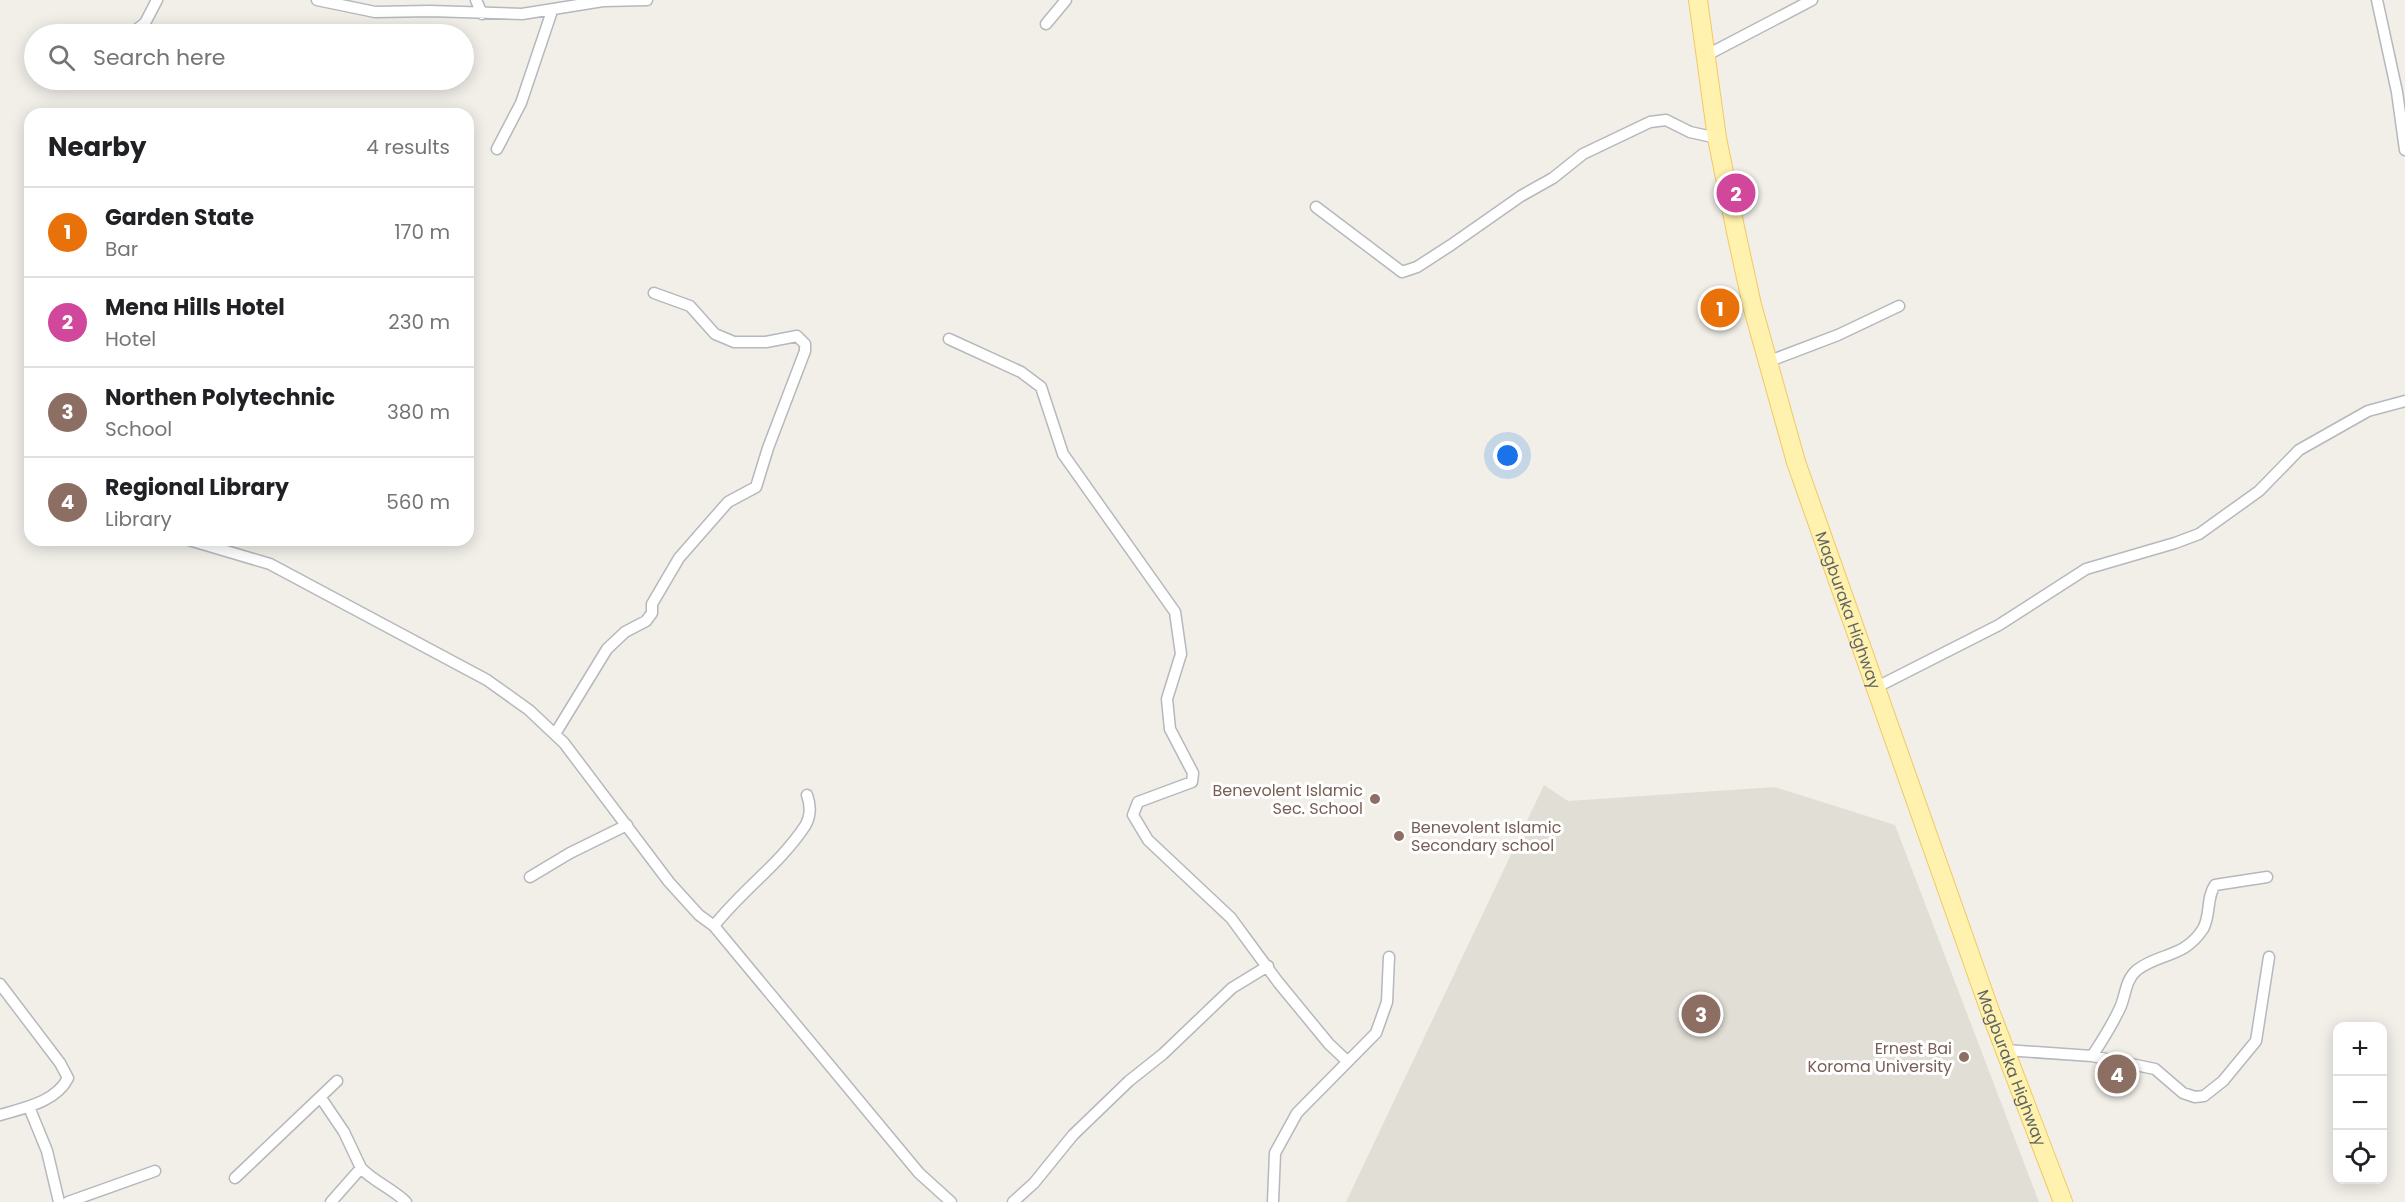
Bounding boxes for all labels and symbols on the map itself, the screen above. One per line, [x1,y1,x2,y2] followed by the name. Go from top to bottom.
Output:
[1716,170,1756,216] pin: 2
[1700,286,1740,330] pin: 1
[1493,441,1522,470] your location
[1810,528,1887,692] street label: Magburaka Highway
[1213,779,1363,820] place label: Benevolent Islamic Sec. School
[1368,792,1382,806] marker: Benevolent Islamic Sec. School
[1411,816,1562,857] place label: Benevolent Islamic Secondary school
[1392,829,1406,843] marker: Benevolent Islamic Secondary school
[1972,986,2052,1149] street label: Magburaka Highway
[1682,992,1720,1036] pin: 3
[1807,1037,1952,1078] place label: Ernest Bai Koroma University
[1957,1050,1971,1064] marker: Ernest Bai Koroma University
[2098,1052,2136,1096] pin: 4

